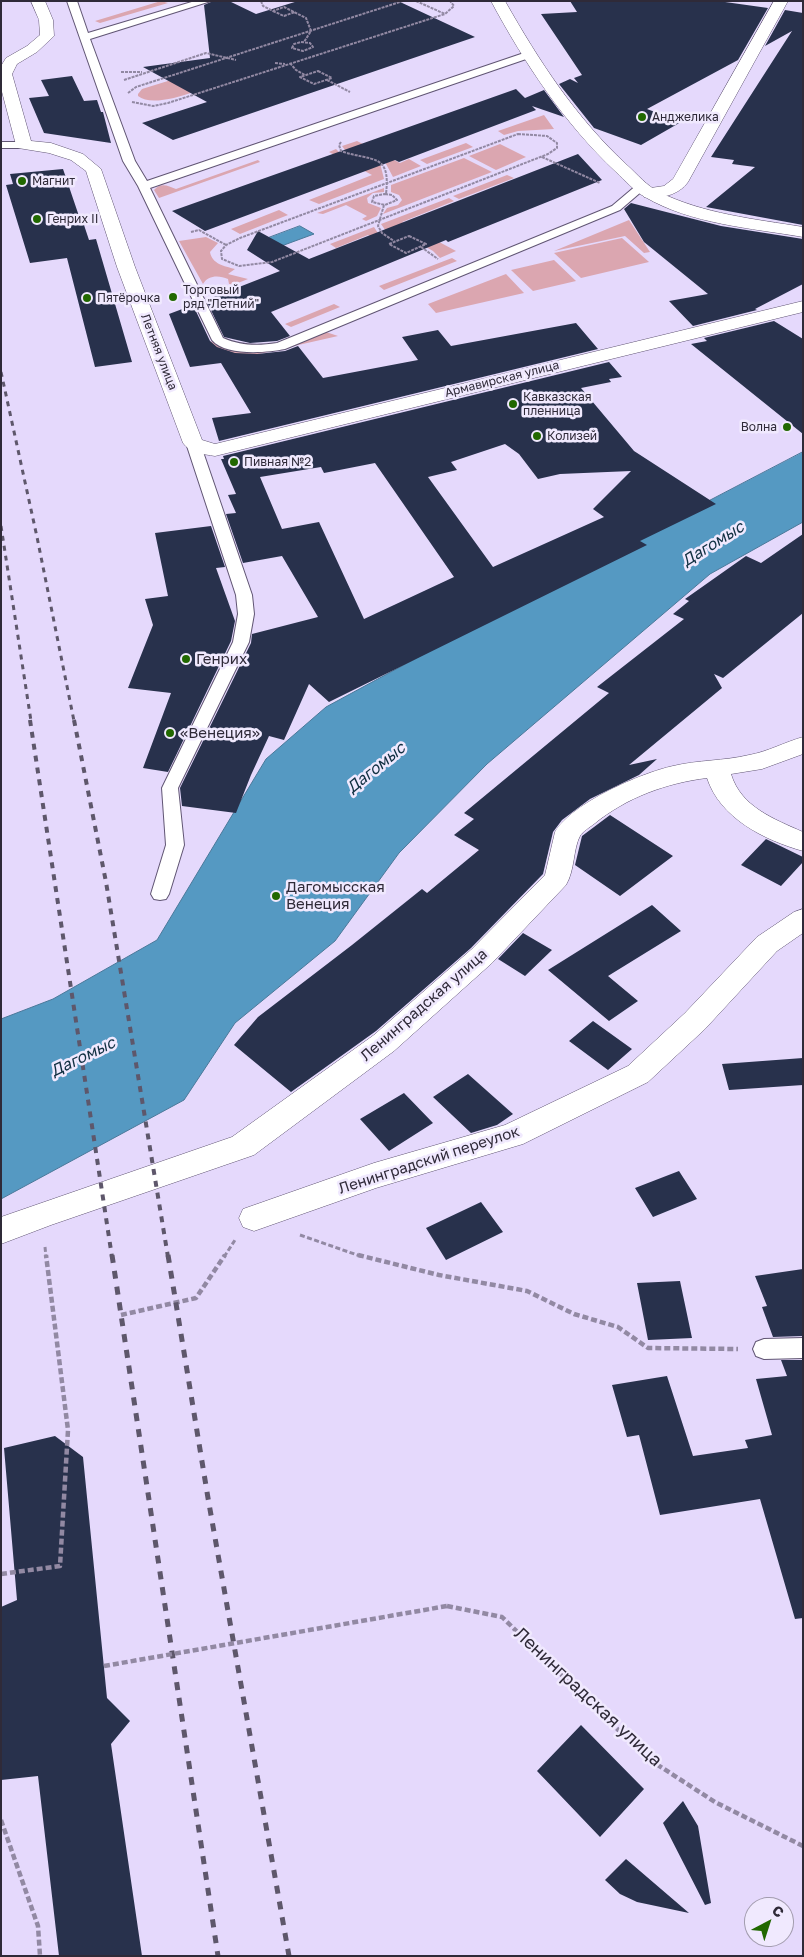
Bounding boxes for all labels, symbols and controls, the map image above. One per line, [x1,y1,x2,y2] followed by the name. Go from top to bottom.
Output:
[652,110,719,124] place label: Анджелика
[636,111,648,123] marker: Анджелика
[32,174,75,188] place label: Магнит
[16,175,28,187] marker: Магнит
[47,212,99,226] place label: Генрих II
[31,213,43,225] marker: Генрих II
[183,283,259,311] place label: Торговый ряд "Летний"
[97,291,160,305] place label: Пятёрочка
[167,291,179,303] marker: Торговый ряд "Летний"
[81,292,93,304] marker: Пятёрочка
[138,312,180,392] street label: Летняя улица
[443,358,561,400] street label: Армавирская улица
[523,390,592,418] place label: Кавказская пленница
[507,398,519,410] marker: Кавказская пленница
[741,420,777,434] place label: Волна
[781,421,793,433] marker: Волна
[547,429,597,443] place label: Колизей
[531,430,543,442] marker: Колизей
[244,455,311,469] place label: Пивная №2
[228,456,240,468] marker: Пивная №2
[678,517,748,571] water label: Дагомыс
[196,650,247,668] place label: Генрих
[180,653,192,665] marker: Генрих
[180,724,260,742] place label: «Венеция»
[164,727,176,739] marker: «Венеция»
[343,739,409,797] water label: Дагомыс
[286,878,385,913] place label: Дагомысская Венеция
[270,890,282,902] marker: Дагомысская Венеция
[357,945,491,1065] street label: Ленинградская улица
[48,1033,118,1081] water label: Дагомыс
[336,1122,522,1198] street label: Ленинградский переулок
[510,1623,666,1771] street label: Ленинградская улица
[744,1897,794,1947] north arrow
[769,1901,788,1921] text: С

